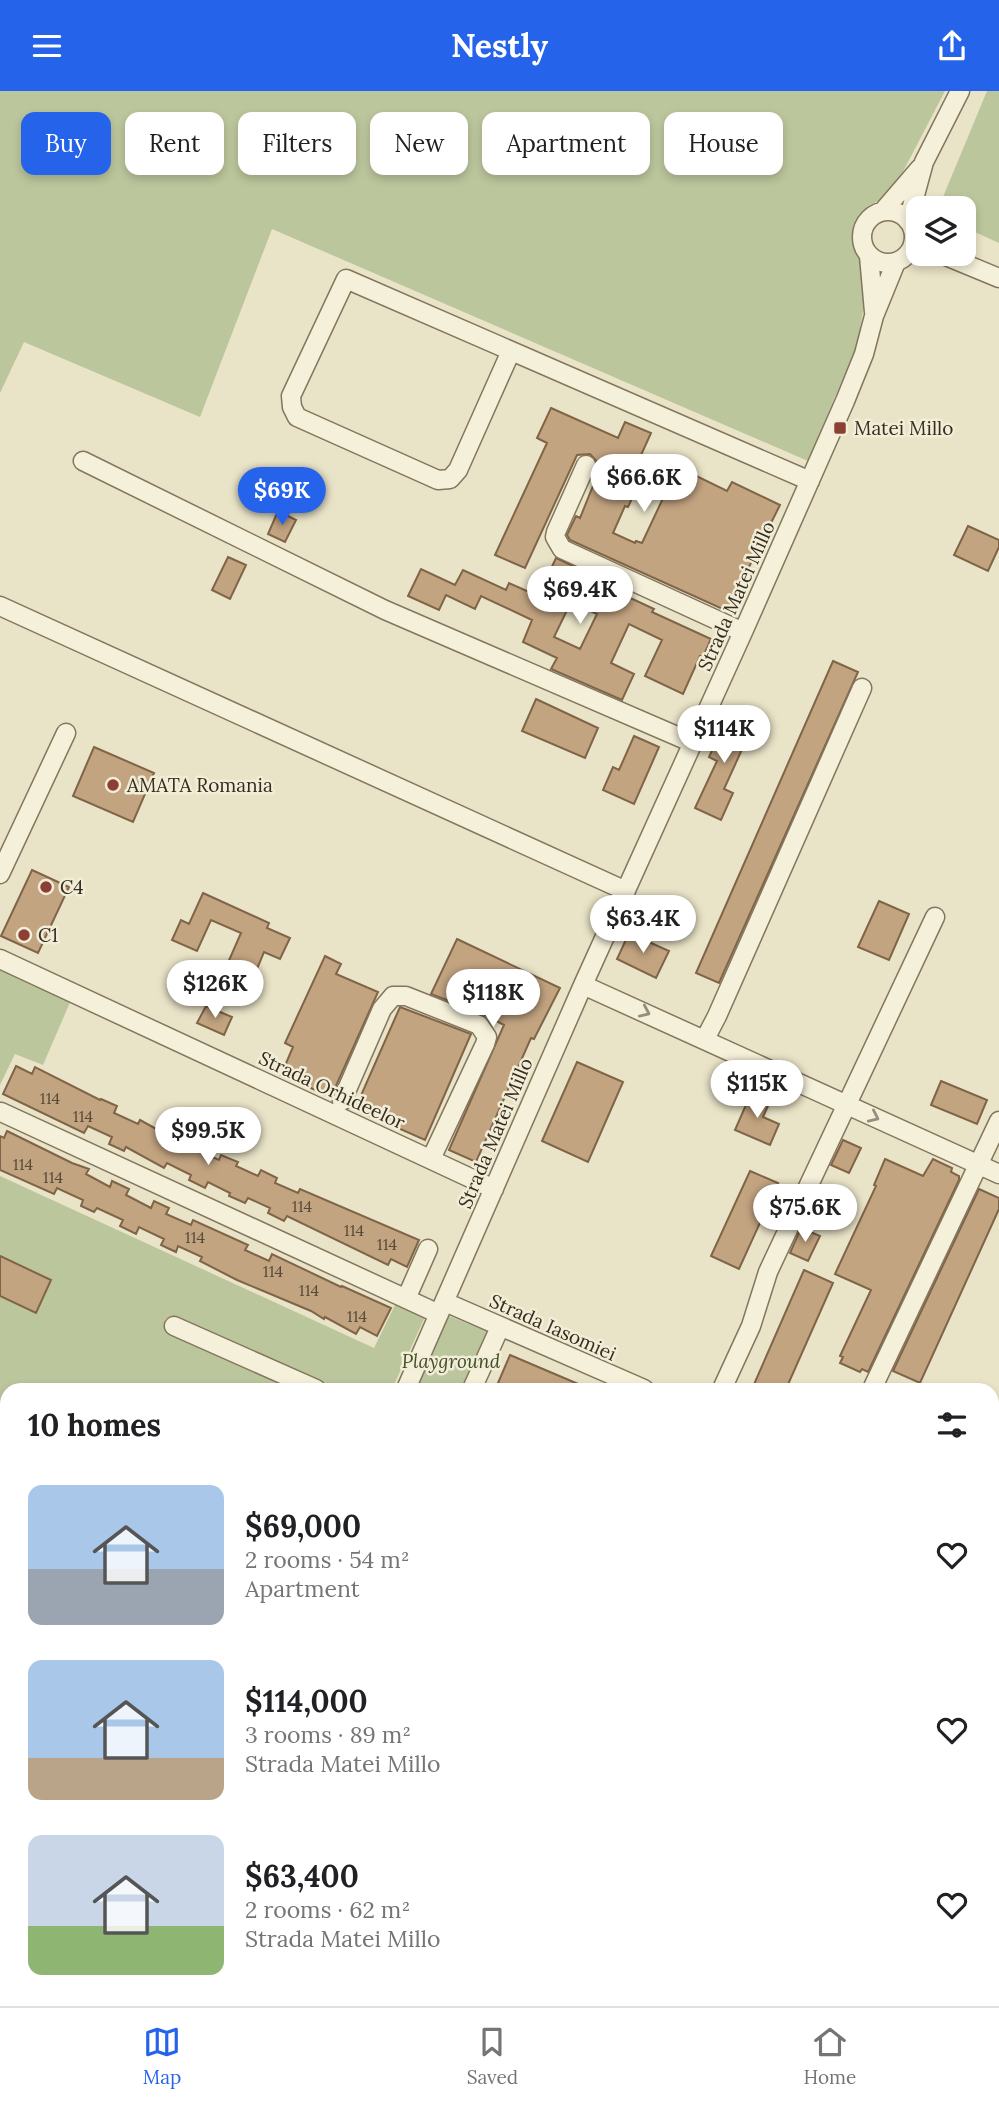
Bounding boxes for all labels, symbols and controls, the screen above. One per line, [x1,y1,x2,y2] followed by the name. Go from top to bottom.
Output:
[451,25,548,66] text: Nestly
[28,27,66,65] icon: menu
[933,27,971,65] icon: share
[21,112,111,175] chip: Buy
[125,112,224,175] chip: Rent
[238,112,356,175] chip: Filters
[370,112,468,175] chip: New
[482,112,650,175] chip: Apartment
[664,112,783,175] chip: House
[906,196,976,266] map controls
[906,196,976,266] button: layers
[854,416,953,440] place label: Matei Millo
[832,420,848,436] marker: Matei Millo
[587,455,701,514] pin: $66.6K
[607,462,681,491] text: $66.6K
[241,467,323,527] pin: $69K
[254,475,310,504] text: $69K
[692,517,780,675] street label: Strada Matei Millo
[523,567,637,626] pin: $69.4K
[543,574,617,603] text: $69.4K
[675,705,773,765] pin: $114K
[693,713,755,742] text: $114K
[126,773,273,797] place label: AMATA Romania
[105,777,121,793] marker: AMATA Romania
[60,875,84,899] place label: C4
[38,879,54,895] marker: C4
[586,895,700,955] pin: $63.4K
[606,903,680,932] text: $63.4K
[38,923,58,947] place label: C1
[16,927,32,943] marker: C1
[166,961,264,1020] pin: $126K
[183,968,247,997] text: $126K
[444,969,542,1029] pin: $118K
[462,977,524,1006] text: $118K
[638,1004,650,1018] one-way arrow
[255,1046,410,1135] street label: Strada Orhideelor
[452,1054,538,1212] street label: Strada Matei Millo
[708,1061,806,1120] pin: $115K
[727,1068,788,1097] text: $115K
[40,1088,60,1108] house number: 114
[73,1106,93,1126] house number: 114
[151,1107,265,1167] pin: $99.5K
[867,1109,880,1123] one-way arrow
[171,1115,245,1144] text: $99.5K
[13,1154,33,1174] house number: 114
[43,1167,63,1187] house number: 114
[748,1185,862,1244] pin: $75.6K
[769,1192,841,1221] text: $75.6K
[292,1196,312,1216] house number: 114
[344,1220,364,1240] house number: 114
[185,1227,205,1247] house number: 114
[377,1234,397,1254] house number: 114
[263,1261,283,1281] house number: 114
[299,1280,319,1300] house number: 114
[486,1288,620,1366] street label: Strada Iasomiei
[347,1306,367,1326] house number: 114
[402,1349,501,1373] park label: Playground
[28,1406,161,1444] text: 10 homes
[933,1406,971,1444] icon: filters
[245,1507,361,1545] text: $69,000
[84,1513,168,1597] icon: home
[933,1536,971,1574] icon: heart
[245,1545,410,1574] text: 2 rooms · 54 m²
[245,1574,360,1603] text: Apartment
[245,1682,368,1720] text: $114,000
[84,1688,168,1772] icon: home
[933,1711,971,1749] icon: heart
[245,1720,411,1749] text: 3 rooms · 89 m²
[245,1749,440,1778] text: Strada Matei Millo
[245,1857,359,1895] text: $63,400
[84,1863,168,1947] icon: home
[933,1886,971,1924] icon: heart
[245,1895,410,1924] text: 2 rooms · 62 m²
[245,1924,440,1953] text: Strada Matei Millo
[143,2023,181,2089] tab: Map
[467,2023,518,2089] tab: Saved
[803,2023,856,2089] tab: Home

